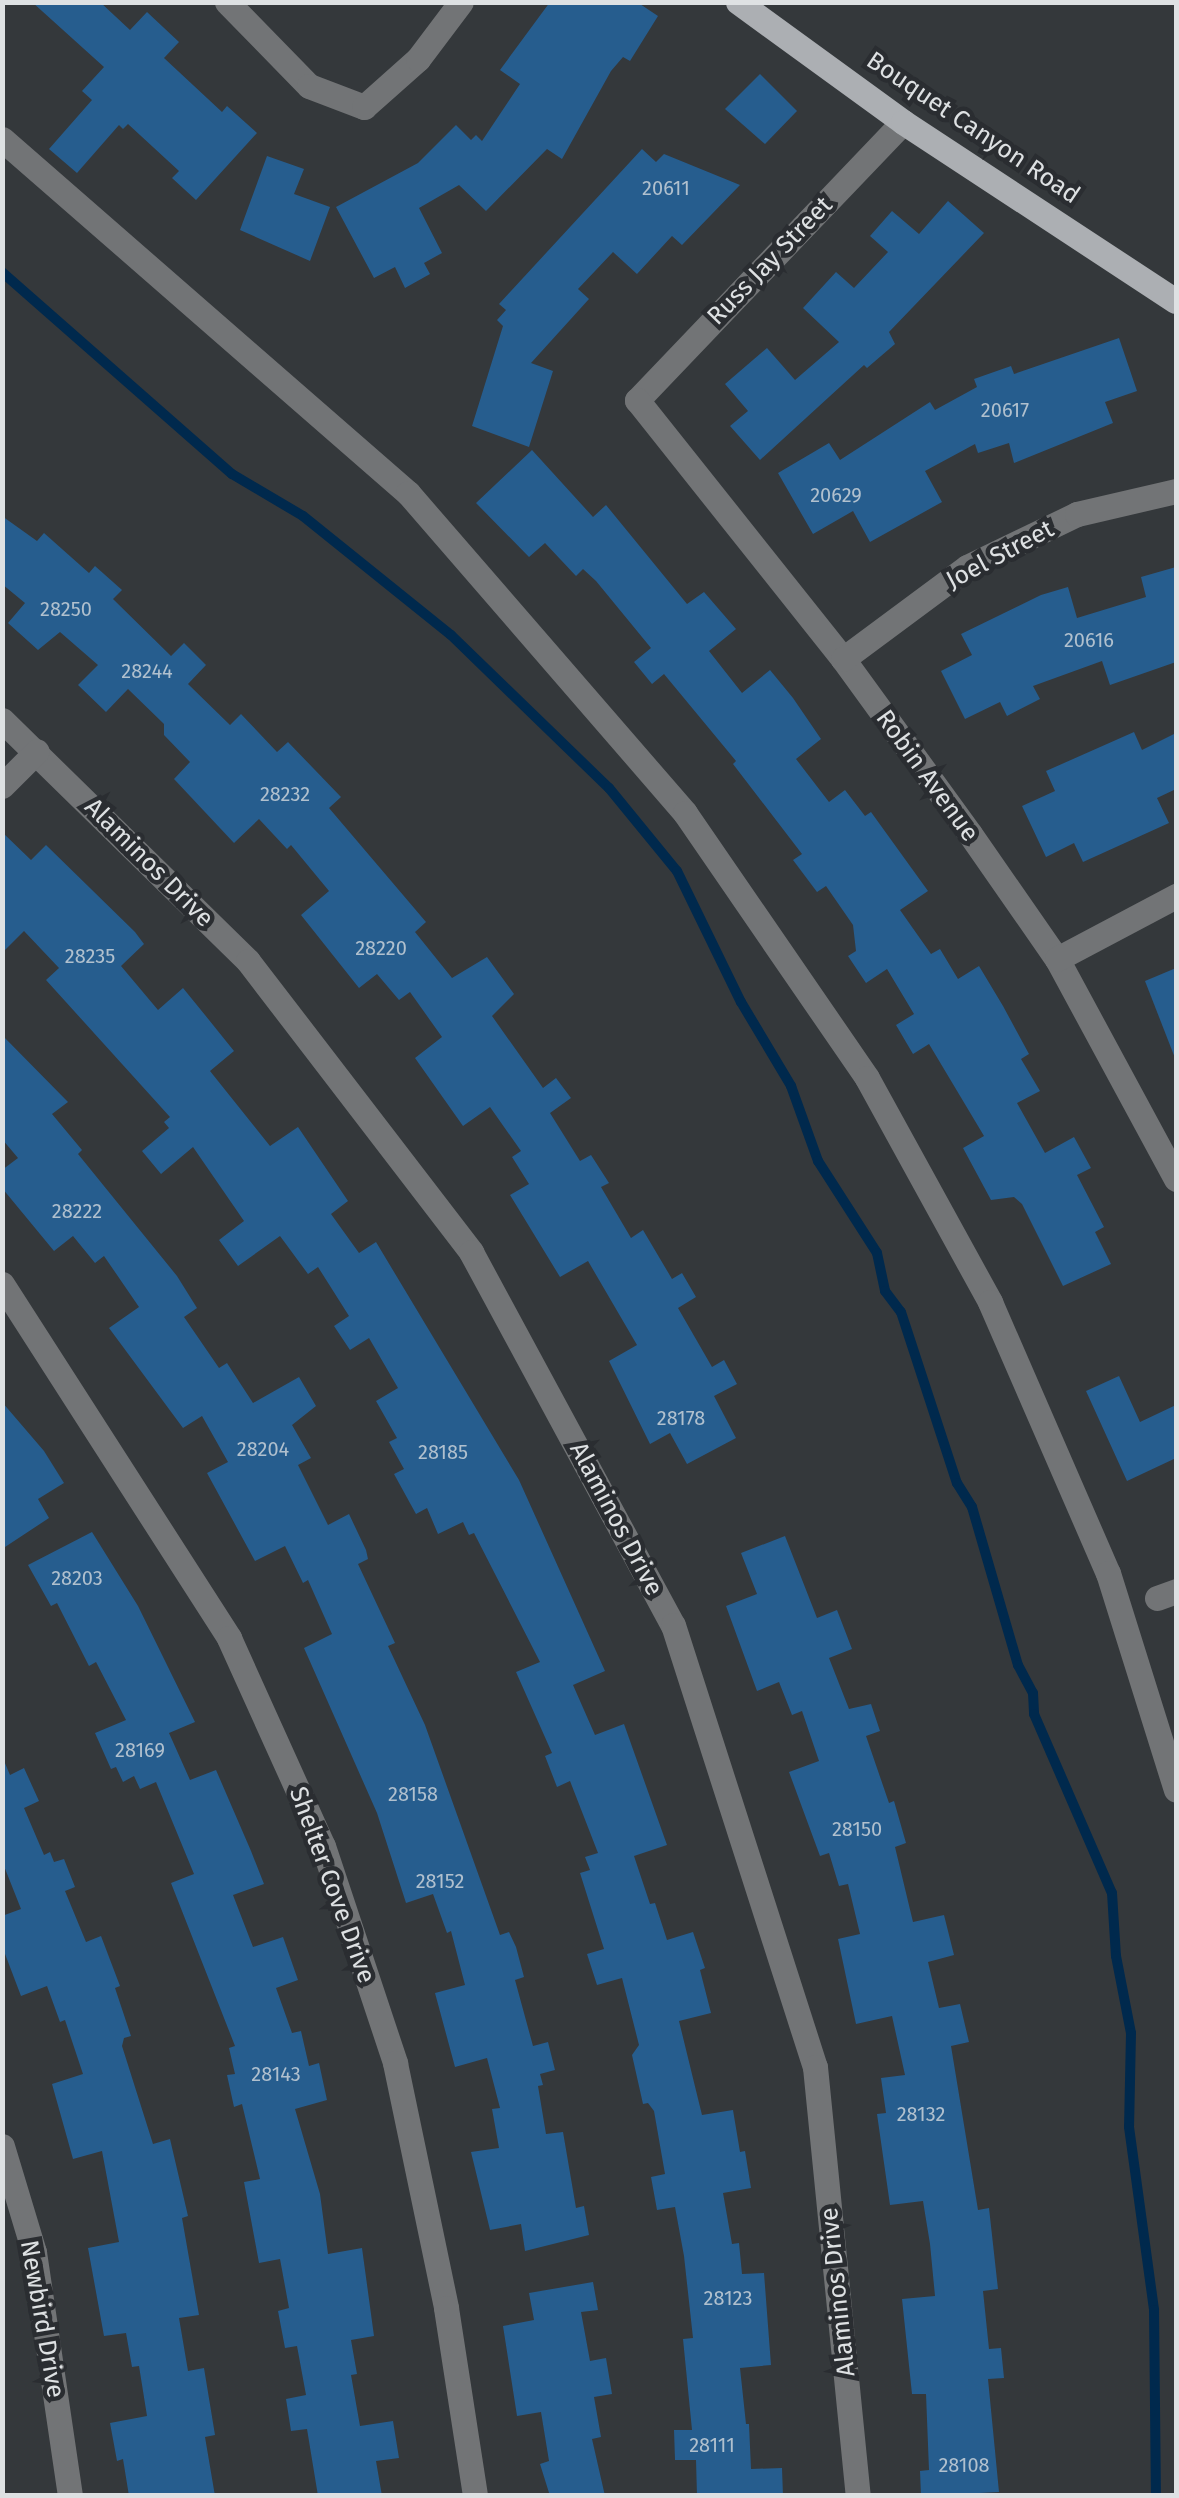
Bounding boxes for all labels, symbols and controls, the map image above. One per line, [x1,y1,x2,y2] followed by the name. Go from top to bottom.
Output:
[861,45,1085,211] street label: Bouquet Canyon Road
[642,176,690,200] house number: 20611
[701,191,839,331] street label: Russ Jay Street
[981,398,1029,422] house number: 20617
[810,483,862,507] house number: 20629
[941,514,1059,596] street label: Joel Street
[40,597,92,621] house number: 28250
[1064,628,1114,652] house number: 20616
[121,659,173,683] house number: 28244
[869,704,985,848] street label: Robin Avenue
[260,782,310,806] house number: 28232
[78,792,220,934] street label: Alaminos Drive
[355,936,407,960] house number: 28220
[65,944,115,968] house number: 28235
[52,1199,102,1223] house number: 28222
[657,1406,705,1430] house number: 28178
[237,1437,289,1461] house number: 28204
[563,1437,669,1601] street label: Alaminos Drive
[418,1440,468,1464] house number: 28185
[51,1566,103,1590] house number: 28203
[115,1738,165,1762] house number: 28169
[388,1782,438,1806] house number: 28158
[283,1783,381,1987] street label: Shelter Cove Drive
[832,1817,882,1841] house number: 28150
[416,1869,464,1893] house number: 28152
[251,2062,301,2086] house number: 28143
[897,2102,945,2126] house number: 28132
[814,2206,862,2378] street label: Alaminos Drive
[13,2238,71,2400] street label: Newbird Drive
[704,2286,752,2310] house number: 28123
[689,2433,735,2457] house number: 28111
[938,2453,990,2477] house number: 28108

